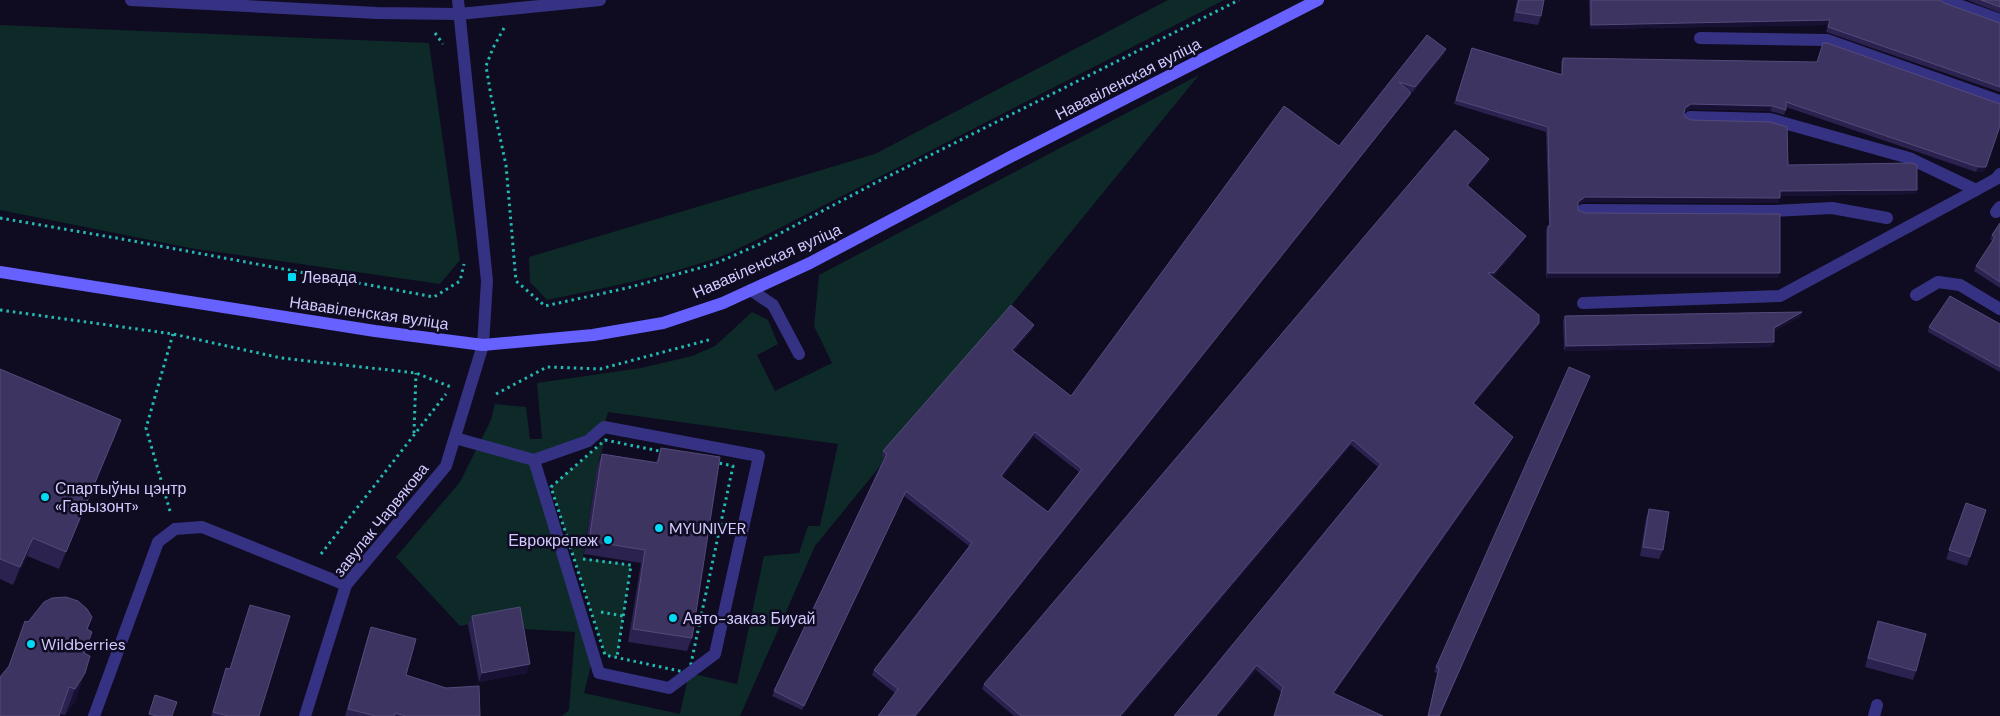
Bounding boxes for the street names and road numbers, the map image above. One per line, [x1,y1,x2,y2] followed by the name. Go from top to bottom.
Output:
[1052,33,1204,125] street label: Нававіленская вуліца
[689,219,845,303] street label: Нававіленская вуліца
[288,291,450,335] street label: Нававіленская вуліца
[329,459,433,581] street label: завулак Чарвякова

